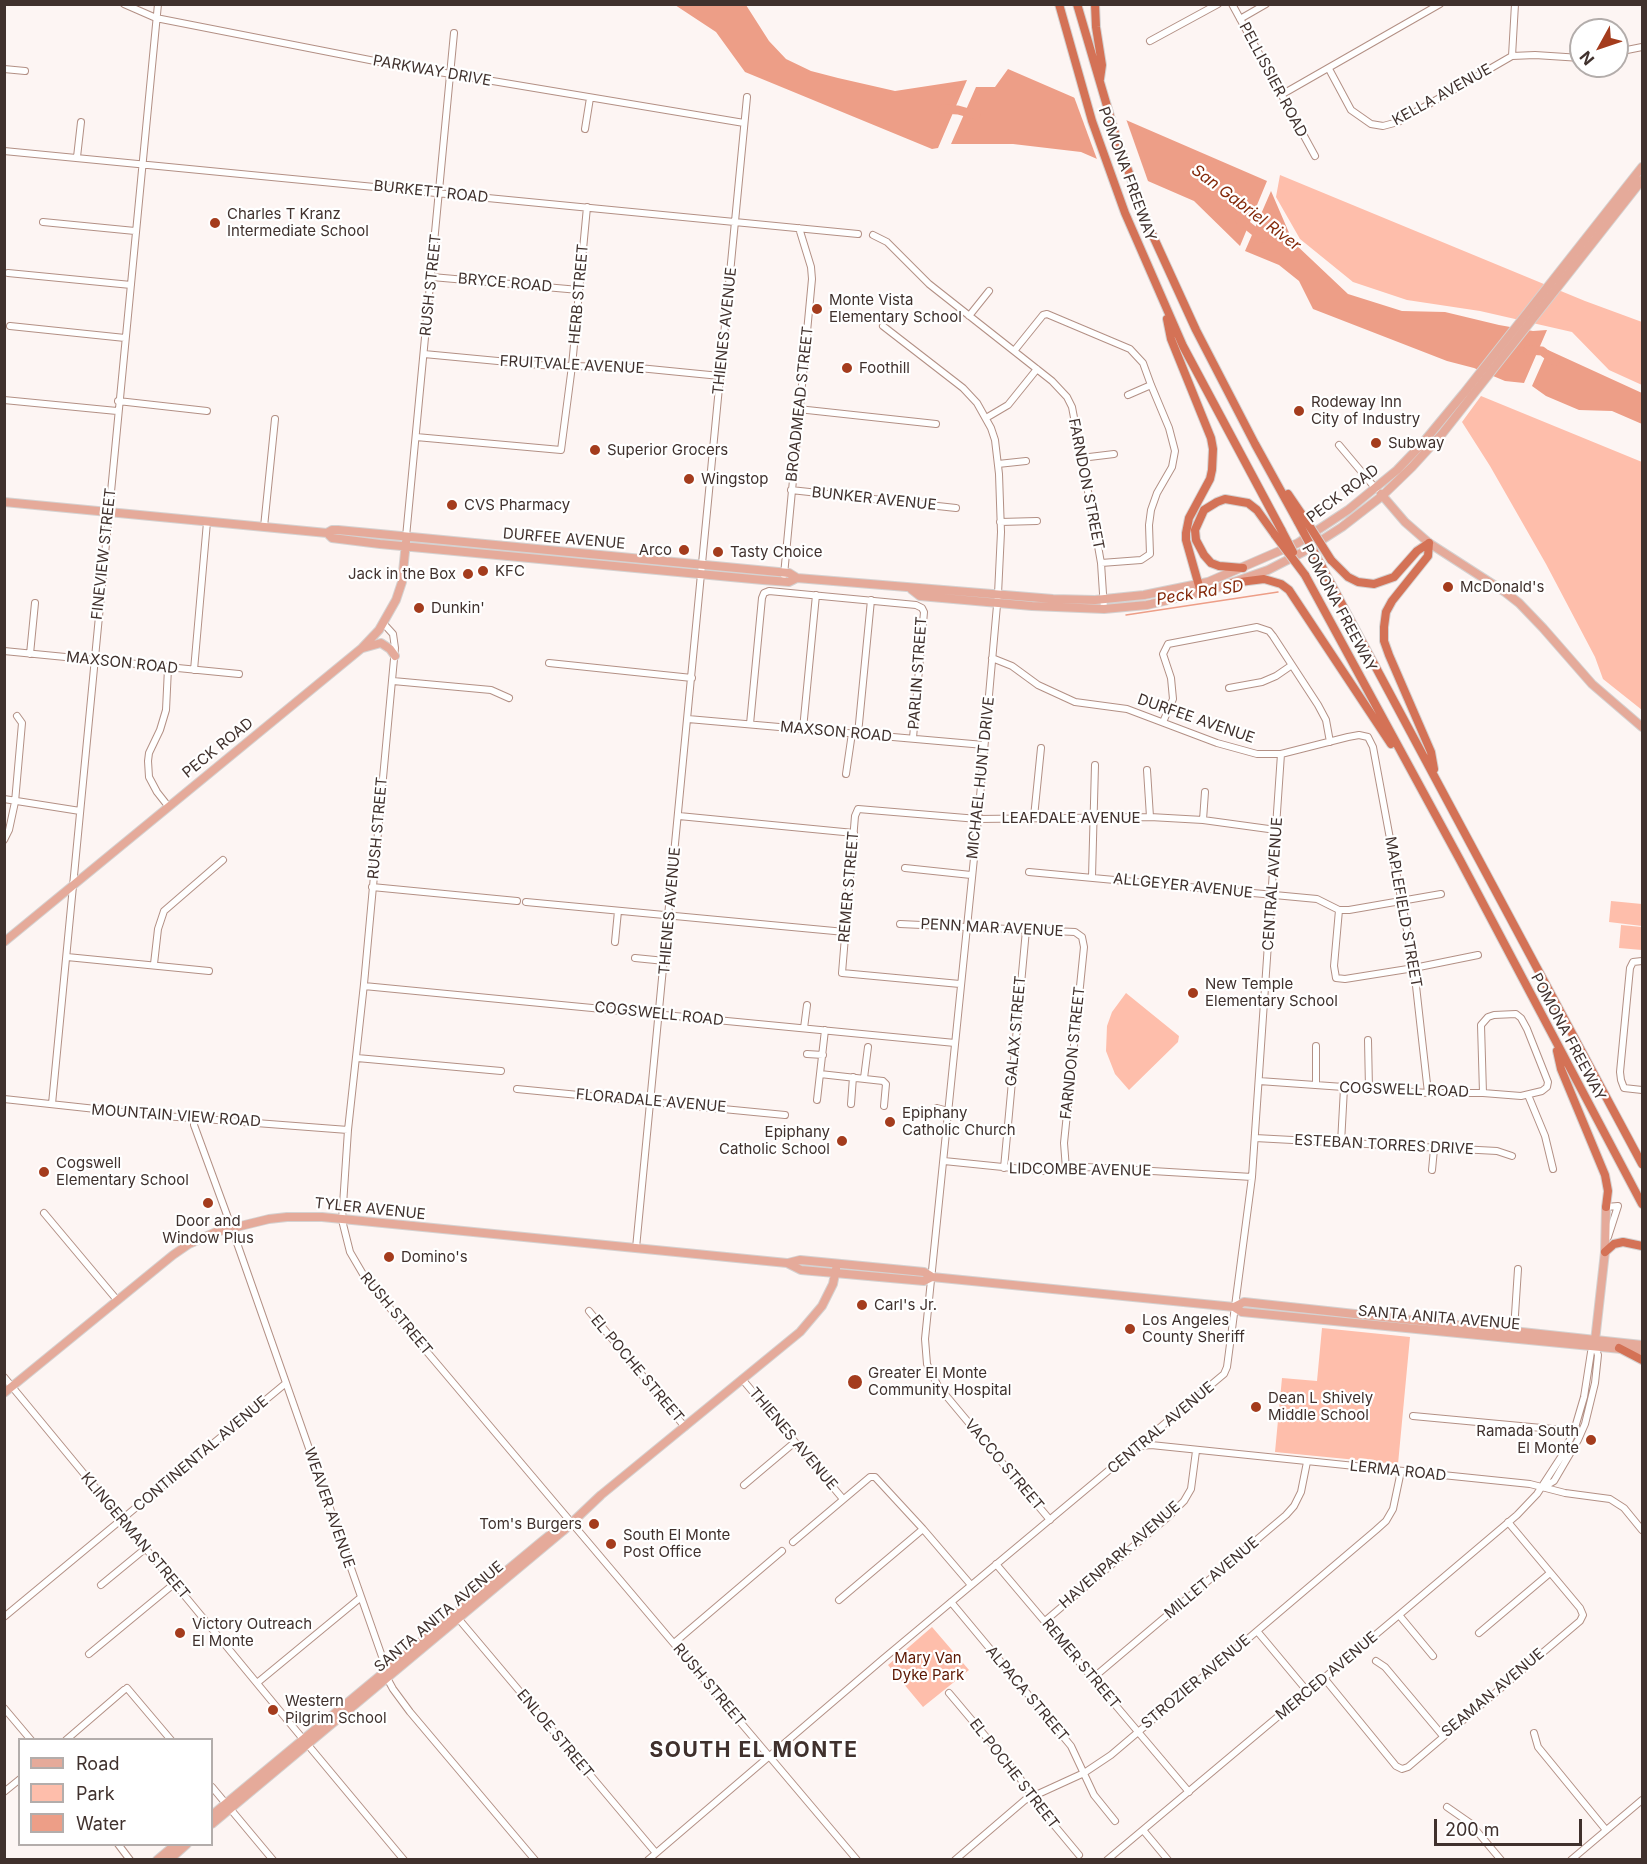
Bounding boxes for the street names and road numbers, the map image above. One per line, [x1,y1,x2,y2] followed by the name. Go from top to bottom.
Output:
[1235,19,1311,141] street label: PELLISSIER ROAD
[371,52,493,90] street label: PARKWAY DRIVE
[1389,60,1495,130] street label: KELLA AVENUE
[1094,104,1160,244] street label: POMONA FREEWAY
[373,177,489,207] street label: BURKETT ROAD
[417,233,445,337] street label: RUSH STREET
[566,243,592,345] street label: HERB STREET
[709,266,741,396] street label: THIENES AVENUE
[457,270,553,296] street label: BRYCE ROAD
[783,325,817,483] street label: BROADMEAD STREET
[499,352,645,378] street label: FRUITVALE AVENUE
[1064,417,1108,551] street label: FARNDON STREET
[1303,461,1383,527] street label: PECK ROAD
[811,483,937,515] street label: BUNKER AVENUE
[88,487,120,621] street label: FINEVIEW STREET
[502,525,626,553] street label: DURFEE AVENUE
[1298,541,1380,675] street label: POMONA FREEWAY
[905,616,931,730] street label: PARLIN STREET
[65,648,179,678] street label: MAXSON ROAD
[1135,690,1257,748] street label: DURFEE AVENUE
[964,696,998,860] street label: MICHAEL HUNT DRIVE
[179,714,257,782] street label: PECK ROAD
[779,718,893,746] street label: MAXSON ROAD
[365,776,391,880] street label: RUSH STREET
[1001,809,1141,827] street label: LEAFDALE AVENUE
[1259,817,1287,951] street label: CENTRAL AVENUE
[835,831,863,943] street label: REMER STREET
[1381,835,1425,989] street label: MAPLEFIELD STREET
[655,846,685,976] street label: THIENES AVENUE
[1112,870,1254,902] street label: ALLGEYER AVENUE
[920,915,1064,941] street label: PENN MAR AVENUE
[1527,970,1609,1104] street label: POMONA FREEWAY
[1002,975,1030,1087] street label: GALAX STREET
[1057,986,1089,1120] street label: FARNDON STREET
[593,998,725,1030] street label: COGSWELL ROAD
[1339,1079,1469,1101] street label: COGSWELL ROAD
[575,1085,727,1117] street label: FLORADALE AVENUE
[91,1101,261,1131] street label: MOUNTAIN VIEW ROAD
[1294,1131,1474,1159] street label: ESTEBAN TORRES DRIVE
[1009,1160,1151,1180] street label: LIDCOMBE AVENUE
[314,1194,426,1224] street label: TYLER AVENUE
[356,1269,436,1359] street label: RUSH STREET
[1357,1302,1521,1334] street label: SANTA ANITA AVENUE
[587,1312,687,1426] street label: EL POCHE STREET
[1104,1378,1218,1478] street label: CENTRAL AVENUE
[745,1384,841,1494] street label: THIENES AVENUE
[130,1392,272,1516] street label: CONTINENTAL AVENUE
[961,1416,1047,1514] street label: VACCO STREET
[300,1445,358,1571] street label: WEAVER AVENUE
[1349,1457,1447,1485] street label: LERMA ROAD
[77,1469,193,1603] street label: KLINGERMAN STREET
[1056,1498,1184,1612] street label: HAVENPARK AVENUE
[1161,1533,1263,1623] street label: MILLET AVENUE
[371,1558,507,1676] street label: SANTA ANITA AVENUE
[1038,1615,1124,1713] street label: REMER STREET
[1272,1628,1382,1724] street label: MERCED AVENUE
[1138,1631,1254,1733] street label: STROZIER AVENUE
[669,1640,749,1730] street label: RUSH STREET
[982,1643,1072,1745] street label: ALPACA STREET
[1438,1645,1548,1741] street label: SEAMAN AVENUE
[513,1686,597,1782] street label: ENLOE STREET
[965,1715,1063,1833] street label: EL POCHE STREET

